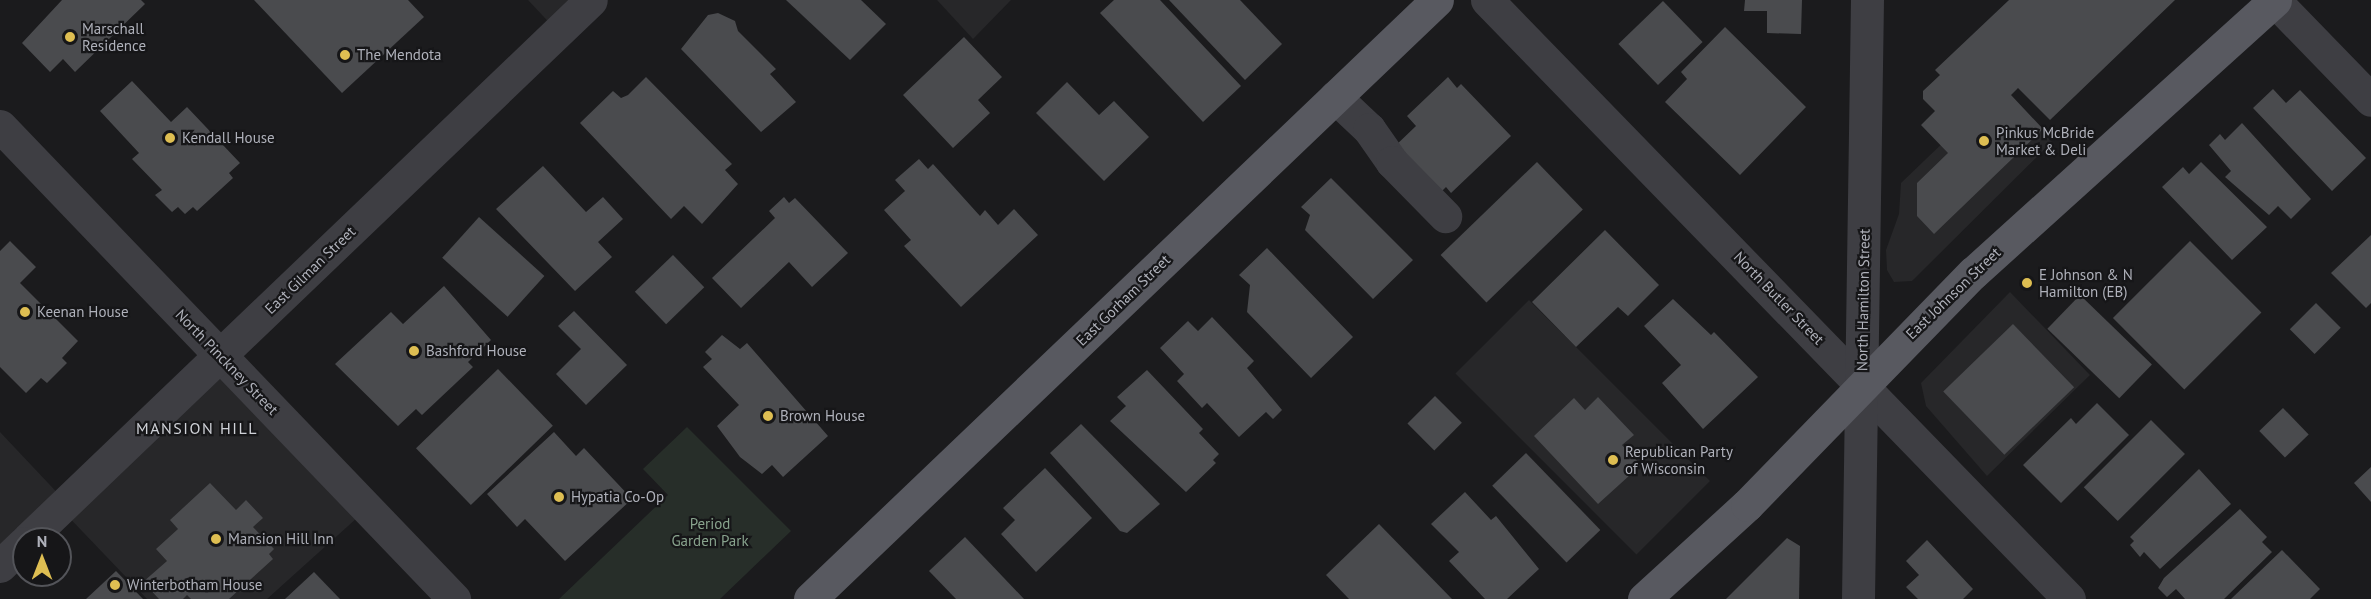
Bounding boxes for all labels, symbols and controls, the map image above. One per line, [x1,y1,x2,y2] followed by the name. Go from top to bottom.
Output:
[82,19,146,54] place label: Marschall Residence
[63,30,77,44] marker: Marschall Residence
[357,46,441,64] place label: The Mendota
[338,48,352,62] marker: The Mendota
[1996,123,2094,158] place label: Pinkus McBride Market & Deli
[182,129,275,147] place label: Kendall House
[163,131,177,145] marker: Kendall House
[1977,134,1991,148] marker: Pinkus McBride Market & Deli
[261,222,359,318] street label: East Gilman Street
[1853,229,1873,371] street label: North Hamilton Street
[1902,243,2004,343] street label: East Johnson Street
[1730,248,1828,348] street label: North Butler Street
[1072,251,1174,349] street label: East Gorham Street
[2039,265,2133,300] place label: E Johnson & N Hamilton (EB)
[2020,276,2034,290] marker: E Johnson & N Hamilton (EB)
[37,303,128,321] place label: Keenan House
[18,305,32,319] marker: Keenan House
[172,305,282,419] street label: North Pinckney Street
[426,342,527,360] place label: Bashford House
[407,344,421,358] marker: Bashford House
[780,407,865,425] place label: Brown House
[761,409,775,423] marker: Brown House
[136,418,258,438] district label: MANSION HILL
[1625,442,1733,477] place label: Republican Party of Wisconsin
[1606,453,1620,467] marker: Republican Party of Wisconsin
[571,488,664,506] place label: Hypatia Co-Op
[552,490,566,504] marker: Hypatia Co-Op
[671,514,749,549] park label: Period Garden Park
[12,527,72,587] north arrow
[228,530,334,548] place label: Mansion Hill Inn
[37,531,47,551] text: N
[209,532,223,546] marker: Mansion Hill Inn
[127,576,262,594] place label: Winterbotham House
[108,578,122,592] marker: Winterbotham House

